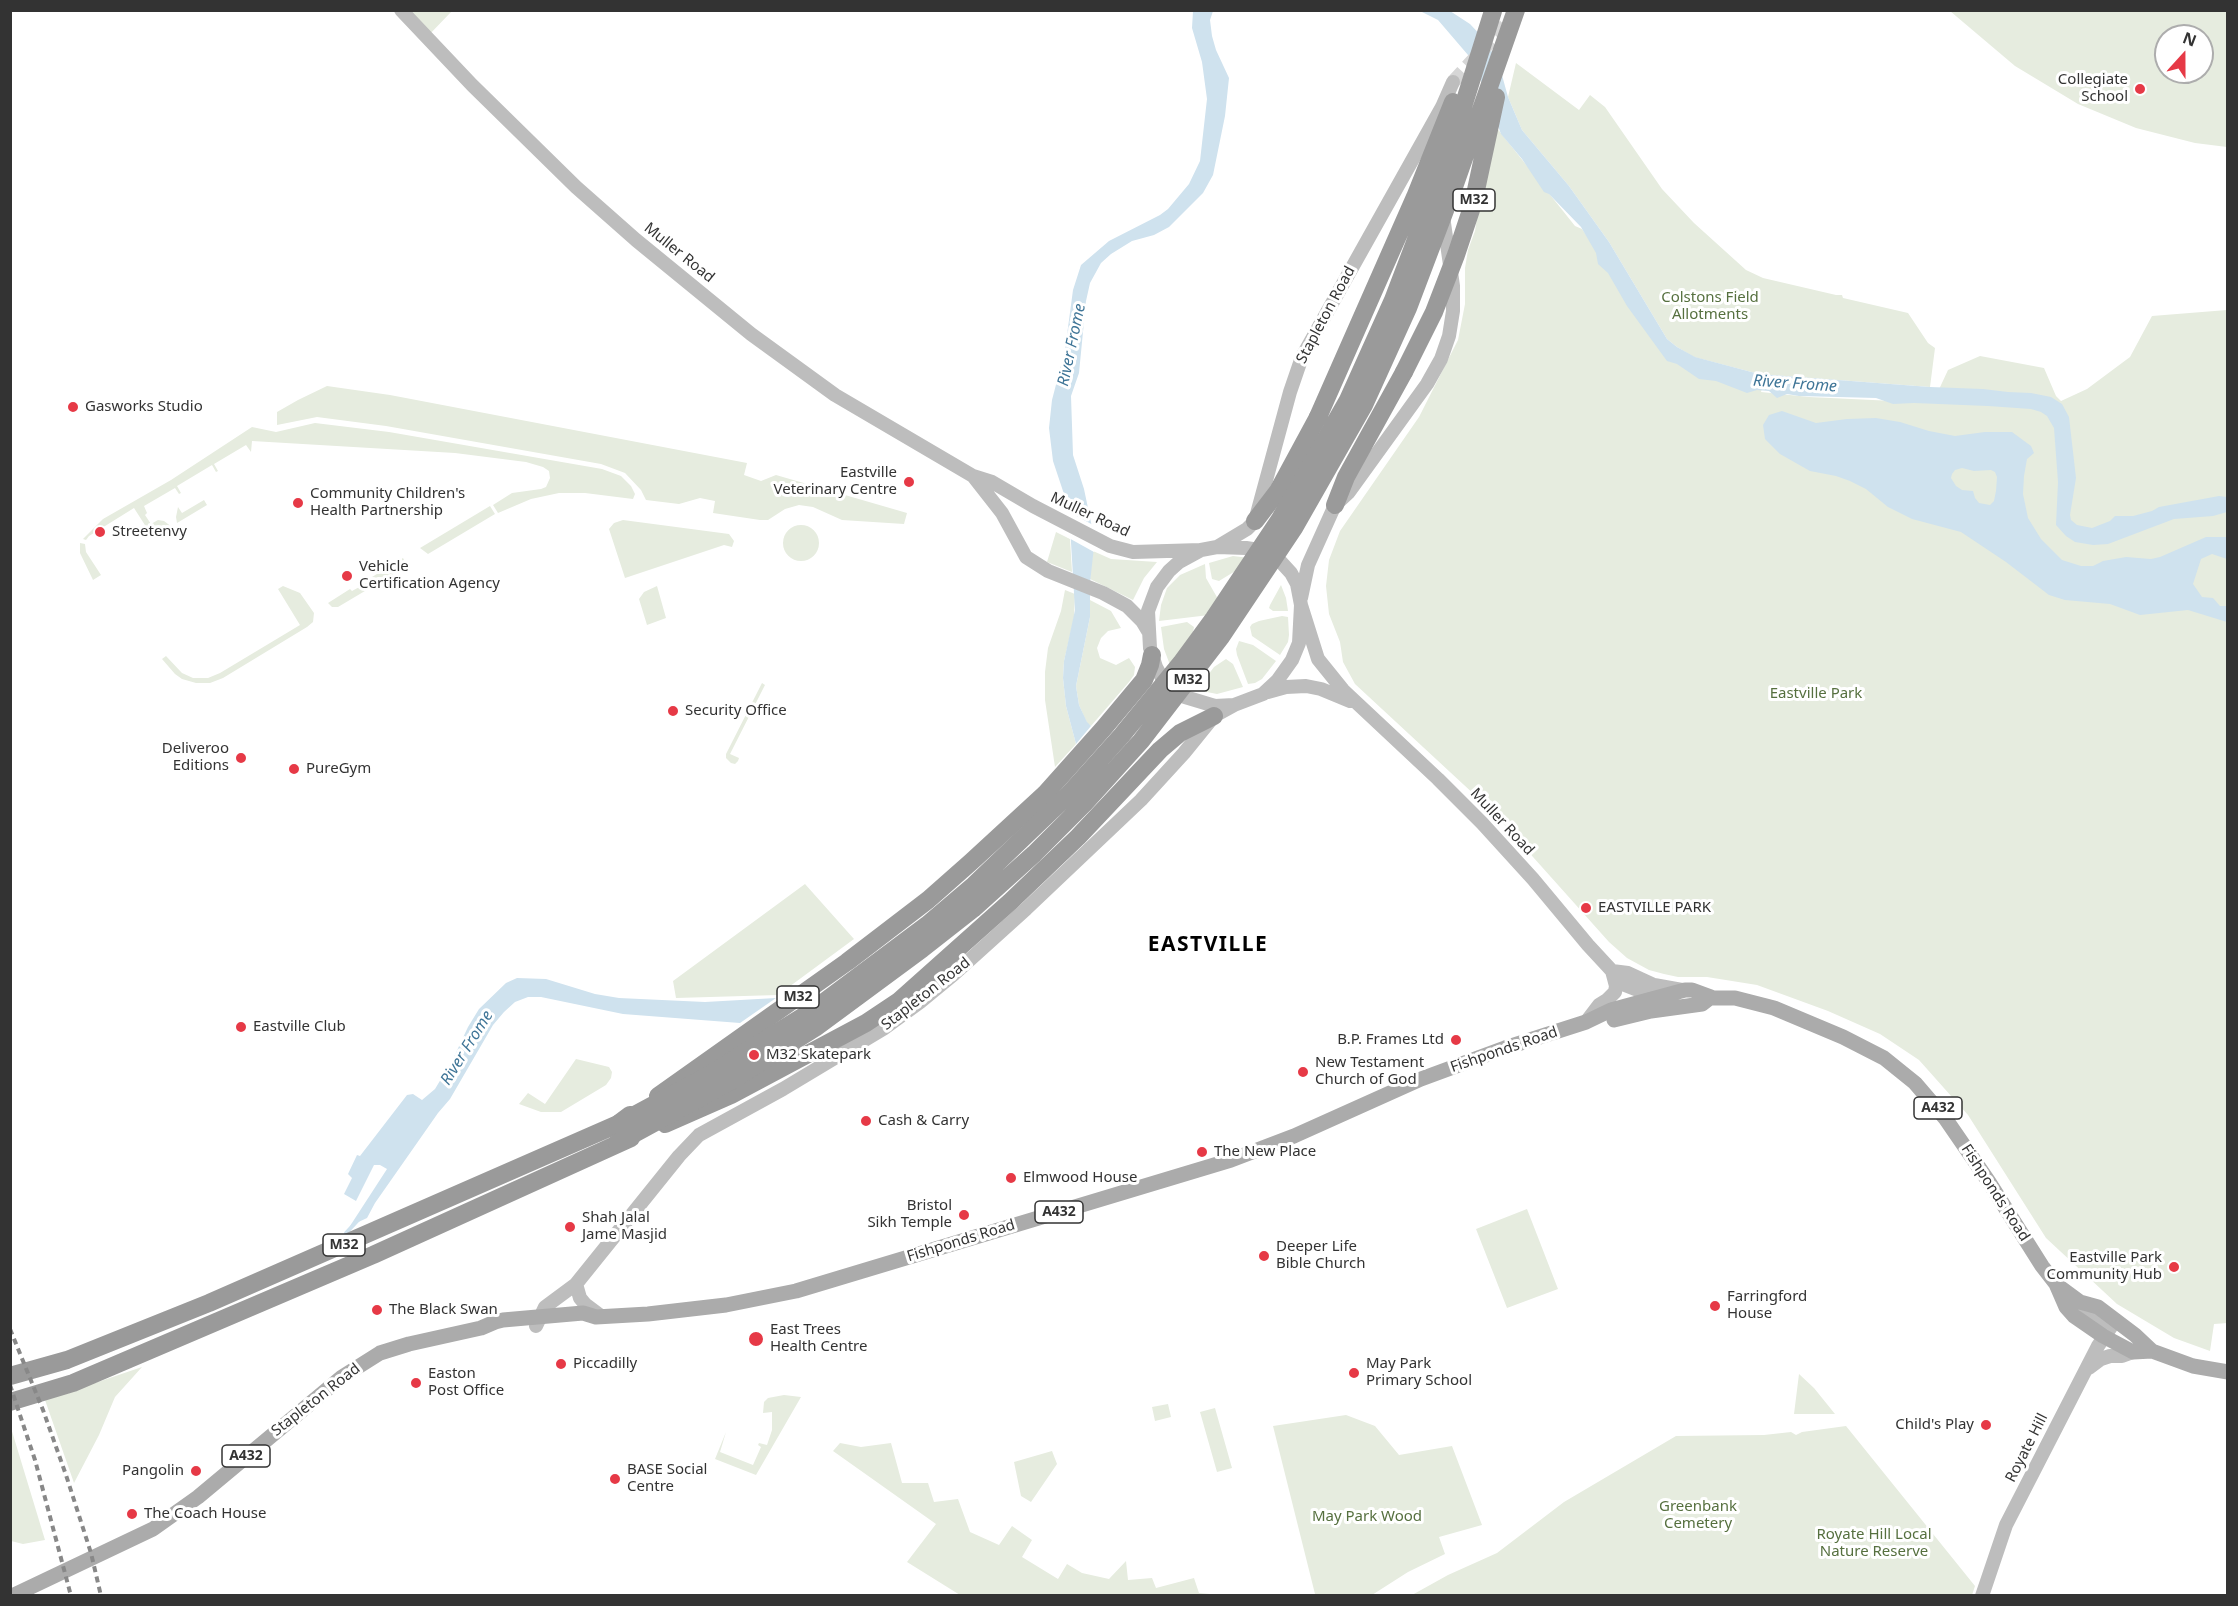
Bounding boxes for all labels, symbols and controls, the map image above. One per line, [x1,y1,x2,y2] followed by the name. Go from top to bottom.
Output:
[2154,24,2214,84] north arrow
[2180,26,2200,52] text: N
[2058,71,2128,106] place label: Collegiate School
[2133,82,2147,96] marker: Collegiate School
[1453,189,1495,211] road number: M32
[640,219,718,287] street label: Muller Road
[1293,263,1359,367] street label: Stapleton Road
[1661,289,1759,324] park label: Colstons Field Allotments
[1054,302,1090,388] water label: River Frome
[1752,371,1838,397] water label: River Frome
[85,398,203,416] place label: Gasworks Studio
[66,400,80,414] marker: Gasworks Studio
[773,464,897,499] place label: Eastville Veterinary Centre
[902,475,916,489] marker: Eastville Veterinary Centre
[310,485,465,520] place label: Community Children's Health Partnership
[1048,489,1132,541] street label: Muller Road
[291,496,305,510] marker: Community Children's Health Partnership
[112,523,187,541] place label: Streetenvy
[93,525,107,539] marker: Streetenvy
[359,558,500,593] place label: Vehicle Certification Agency
[340,569,354,583] marker: Vehicle Certification Agency
[1167,669,1209,691] road number: M32
[1770,685,1862,703] park label: Eastville Park
[685,702,787,720] place label: Security Office
[666,704,680,718] marker: Security Office
[162,740,229,775] place label: Deliveroo Editions
[234,751,248,765] marker: Deliveroo Editions
[306,760,371,778] place label: PureGym
[287,762,301,776] marker: PureGym
[1466,785,1538,859] street label: Muller Road
[1598,899,1711,917] place label: EASTVILLE PARK
[1579,901,1593,915] marker: EASTVILLE PARK
[1148,932,1268,958] district label: EASTVILLE
[878,954,974,1034] street label: Stapleton Road
[777,986,819,1008] road number: M32
[437,1007,497,1089] water label: River Frome
[253,1018,346,1036] place label: Eastville Club
[234,1020,248,1034] marker: Eastville Club
[1448,1023,1560,1077] street label: Fishponds Road
[1337,1031,1444,1049] place label: B.P. Frames Ltd
[1449,1033,1463,1047] marker: B.P. Frames Ltd
[766,1046,871,1064] place label: M32 Skatepark
[747,1048,761,1062] marker: M32 Skatepark
[1315,1054,1424,1089] place label: New Testament Church of God
[1296,1065,1310,1079] marker: New Testament Church of God
[1914,1097,1962,1119] road number: A432
[878,1112,969,1130] place label: Cash & Carry
[859,1114,873,1128] marker: Cash & Carry
[1957,1141,2033,1245] street label: Fishponds Road
[1214,1143,1316,1161] place label: The New Place
[1195,1145,1209,1159] marker: The New Place
[1023,1169,1137,1187] place label: Elmwood House
[1004,1171,1018,1185] marker: Elmwood House
[867,1197,952,1232] place label: Bristol Sikh Temple
[1035,1201,1083,1223] road number: A432
[957,1208,971,1222] marker: Bristol Sikh Temple
[582,1209,667,1244] place label: Shah Jalal Jame Masjid
[905,1216,1017,1266] street label: Fishponds Road
[563,1220,577,1234] marker: Shah Jalal Jame Masjid
[323,1234,365,1256] road number: M32
[1276,1238,1365,1273] place label: Deeper Life Bible Church
[1257,1249,1271,1263] marker: Deeper Life Bible Church
[2046,1249,2162,1284] place label: Eastville Park Community Hub
[2167,1260,2181,1274] marker: Eastville Park Community Hub
[1727,1288,1807,1323] place label: Farringford House
[1708,1299,1722,1313] marker: Farringford House
[389,1301,498,1319] place label: The Black Swan
[370,1303,384,1317] marker: The Black Swan
[770,1321,867,1356] place label: East Trees Health Centre
[747,1330,765,1348] marker: East Trees Health Centre
[573,1355,637,1373] place label: Piccadilly
[1366,1355,1472,1390] place label: May Park Primary School
[554,1357,568,1371] marker: Piccadilly
[268,1360,364,1440] street label: Stapleton Road
[428,1365,504,1400] place label: Easton Post Office
[1347,1366,1361,1380] marker: May Park Primary School
[409,1376,423,1390] marker: Easton Post Office
[2002,1411,2052,1485] street label: Royate Hill
[1895,1416,1974,1434] place label: Child's Play
[1979,1418,1993,1432] marker: Child's Play
[222,1445,270,1467] road number: A432
[627,1461,707,1496] place label: BASE Social Centre
[122,1462,184,1480] place label: Pangolin
[189,1464,203,1478] marker: Pangolin
[608,1472,622,1486] marker: BASE Social Centre
[1659,1498,1737,1533] park label: Greenbank Cemetery
[144,1505,266,1523] place label: The Coach House
[125,1507,139,1521] marker: The Coach House
[1312,1508,1422,1526] park label: May Park Wood
[1817,1526,1931,1561] park label: Royate Hill Local Nature Reserve

